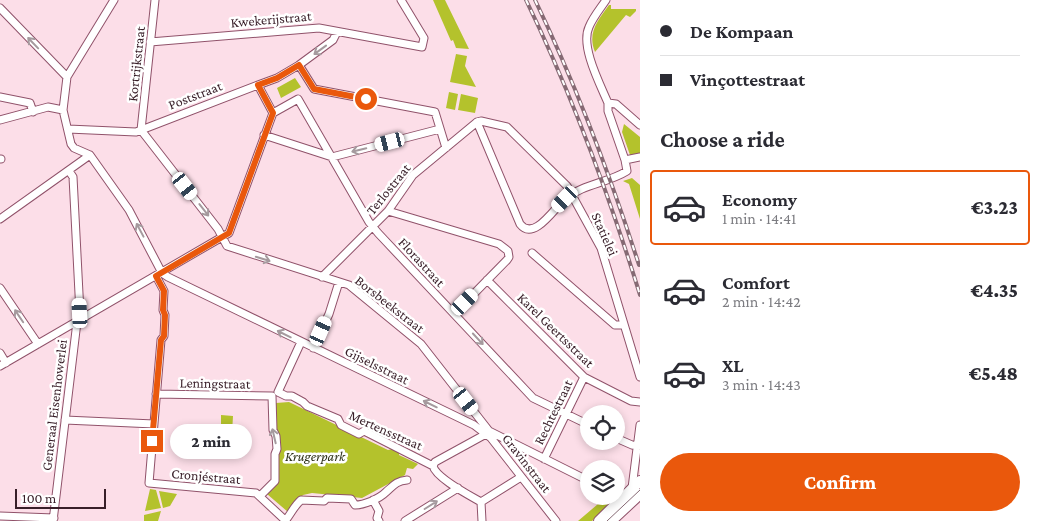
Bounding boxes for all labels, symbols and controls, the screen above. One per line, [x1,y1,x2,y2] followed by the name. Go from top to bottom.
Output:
[230,7,313,32] street label: Kwekerijstraat
[690,21,793,42] text: De Kompaan
[124,25,149,103] street label: Kortrijkstraat
[27,36,39,49] one-way arrow
[314,44,327,55] one-way arrow
[690,69,805,90] text: Vinçottestraat
[166,77,224,113] street label: Poststraat
[355,88,377,110] route start
[660,127,785,152] text: Choose a ride
[373,131,406,153] car
[352,146,368,155] one-way arrow
[363,160,414,218] street label: Terlostraat
[169,170,200,202] car
[549,183,580,215] car
[662,185,707,230] icon: car
[722,189,797,210] text: Economy
[971,197,1018,218] text: €3.23
[198,203,209,216] one-way arrow
[588,210,622,258] street label: Statielei
[722,210,796,227] text: 1 min · 14:41
[135,222,145,237] one-way arrow
[395,234,449,290] street label: Florastraat
[255,254,271,264] one-way arrow
[662,268,707,313] icon: car
[352,272,428,336] street label: Borsbeekstraat
[722,272,790,293] text: Comfort
[971,280,1018,301] text: €4.35
[449,286,480,318] car
[514,289,598,371] street label: Karel Geertsstraat
[722,293,801,310] text: 2 min · 14:42
[71,298,88,328] car
[14,309,24,323] one-way arrow
[308,314,333,348] car
[276,328,291,338] one-way arrow
[472,333,484,346] one-way arrow
[38,338,70,472] street label: Generaal Eisenhowerlei
[342,343,412,388] street label: Gijselsstraat
[662,351,707,396] icon: car
[722,355,744,376] text: XL
[969,363,1018,384] text: €5.48
[179,374,251,392] street label: Leningstraat
[722,376,801,393] text: 3 min · 14:43
[530,377,576,447] street label: Rechtestraat
[450,385,481,417] car
[423,399,438,408] one-way arrow
[580,405,625,505] map controls
[580,405,625,450] button: locate
[347,407,426,453] street label: Mertensstraat
[170,424,252,458] callout: 2 min
[269,429,279,445] one-way arrow
[141,430,163,452] route end
[499,430,555,496] street label: Gravinstraat
[191,433,231,450] text: 2 min
[285,448,346,464] park label: Krugerpark
[660,453,1020,511] button: Confirm
[580,460,625,505] button: layers
[171,465,242,488] street label: Cronjéstraat
[15,486,106,509] scale bar
[22,490,56,506] text: 100 m
[424,499,438,509] one-way arrow

